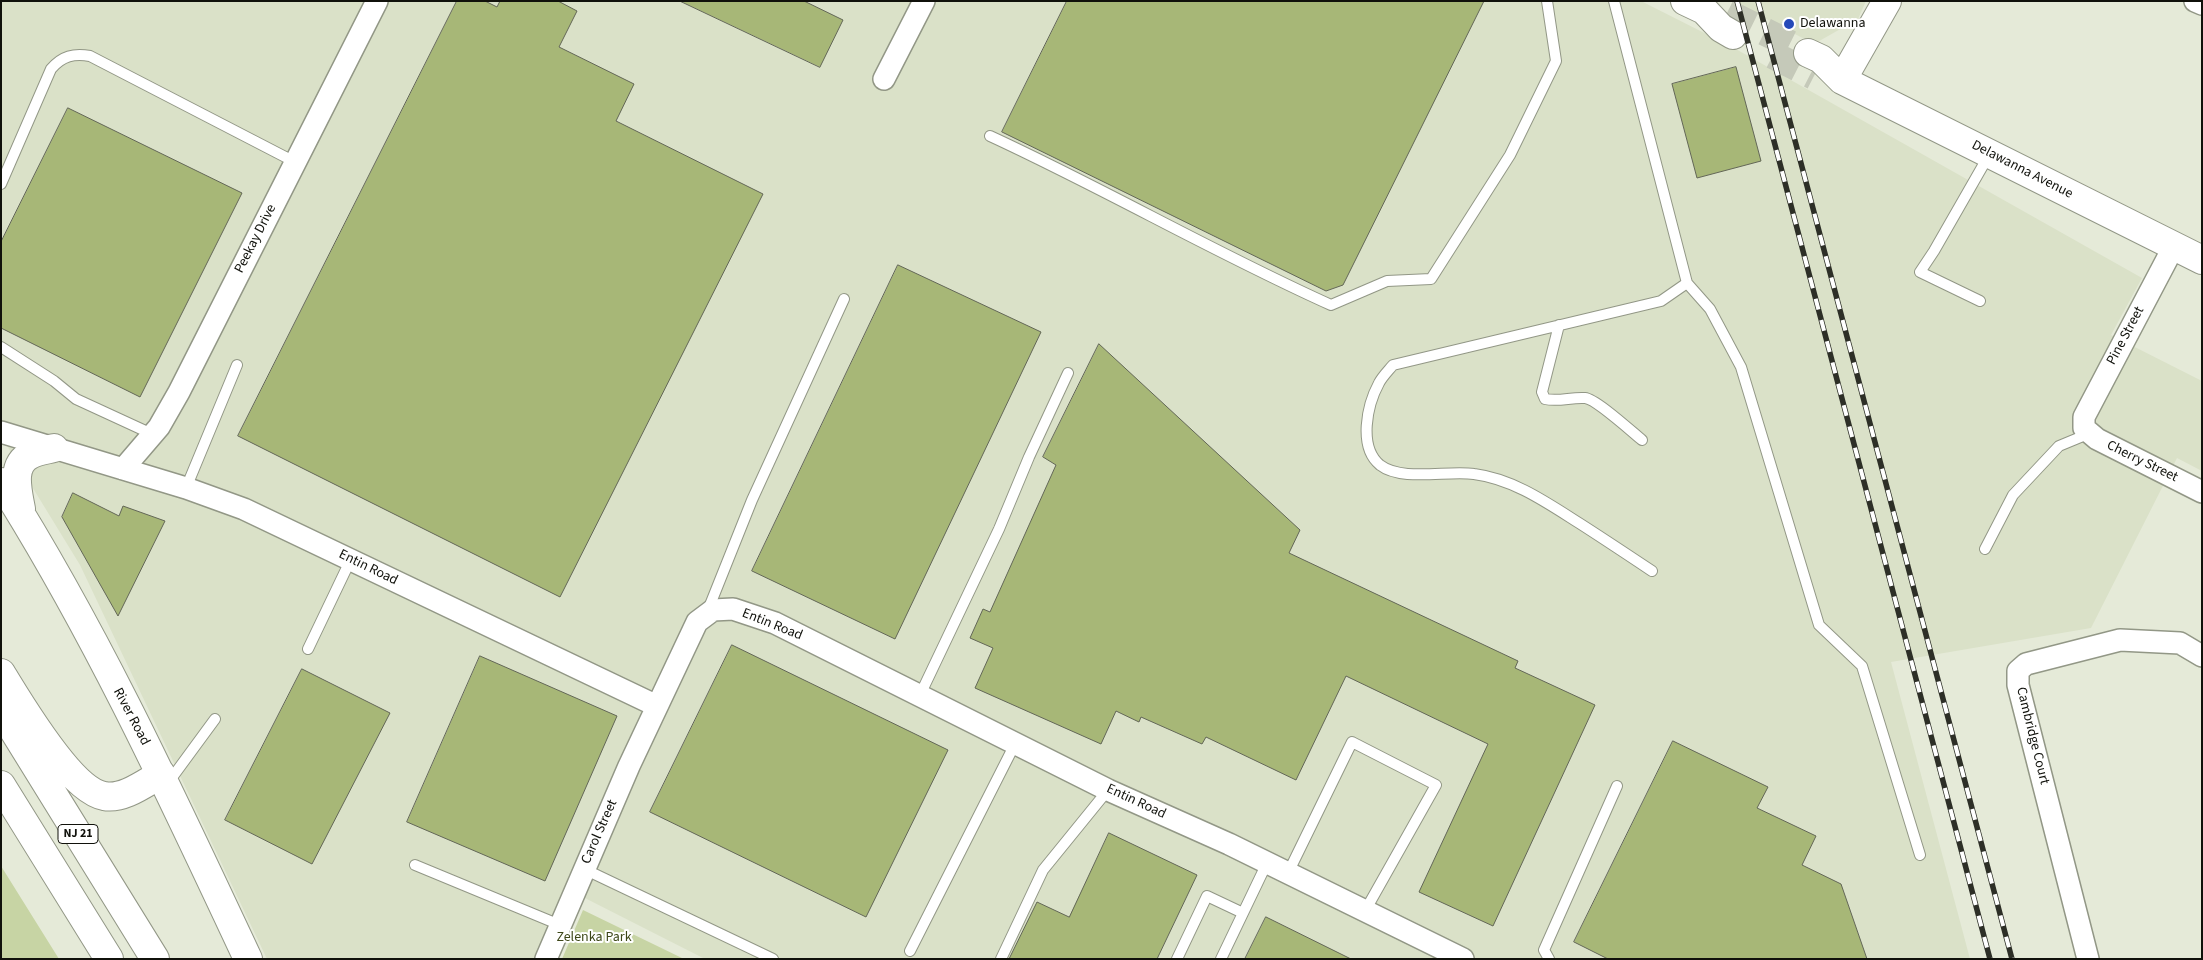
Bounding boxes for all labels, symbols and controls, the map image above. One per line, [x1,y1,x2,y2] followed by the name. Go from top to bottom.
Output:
[1800,16,1866,32] place label: Delawanna
[1782,17,1796,31] marker: Delawanna
[1969,137,2075,203] street label: Delawanna Avenue
[231,202,281,276] street label: Peekay Drive
[2104,304,2148,368] street label: Pine Street
[2104,438,2180,486] street label: Cherry Street
[336,546,400,590] street label: Entin Road
[739,605,805,645] street label: Entin Road
[109,685,153,749] street label: River Road
[2012,686,2052,786] street label: Cambridge Court
[1104,781,1168,823] street label: Entin Road
[578,797,622,867] street label: Carol Street
[58,824,98,844] road number: NJ 21
[556,930,632,946] park label: Zelenka Park

